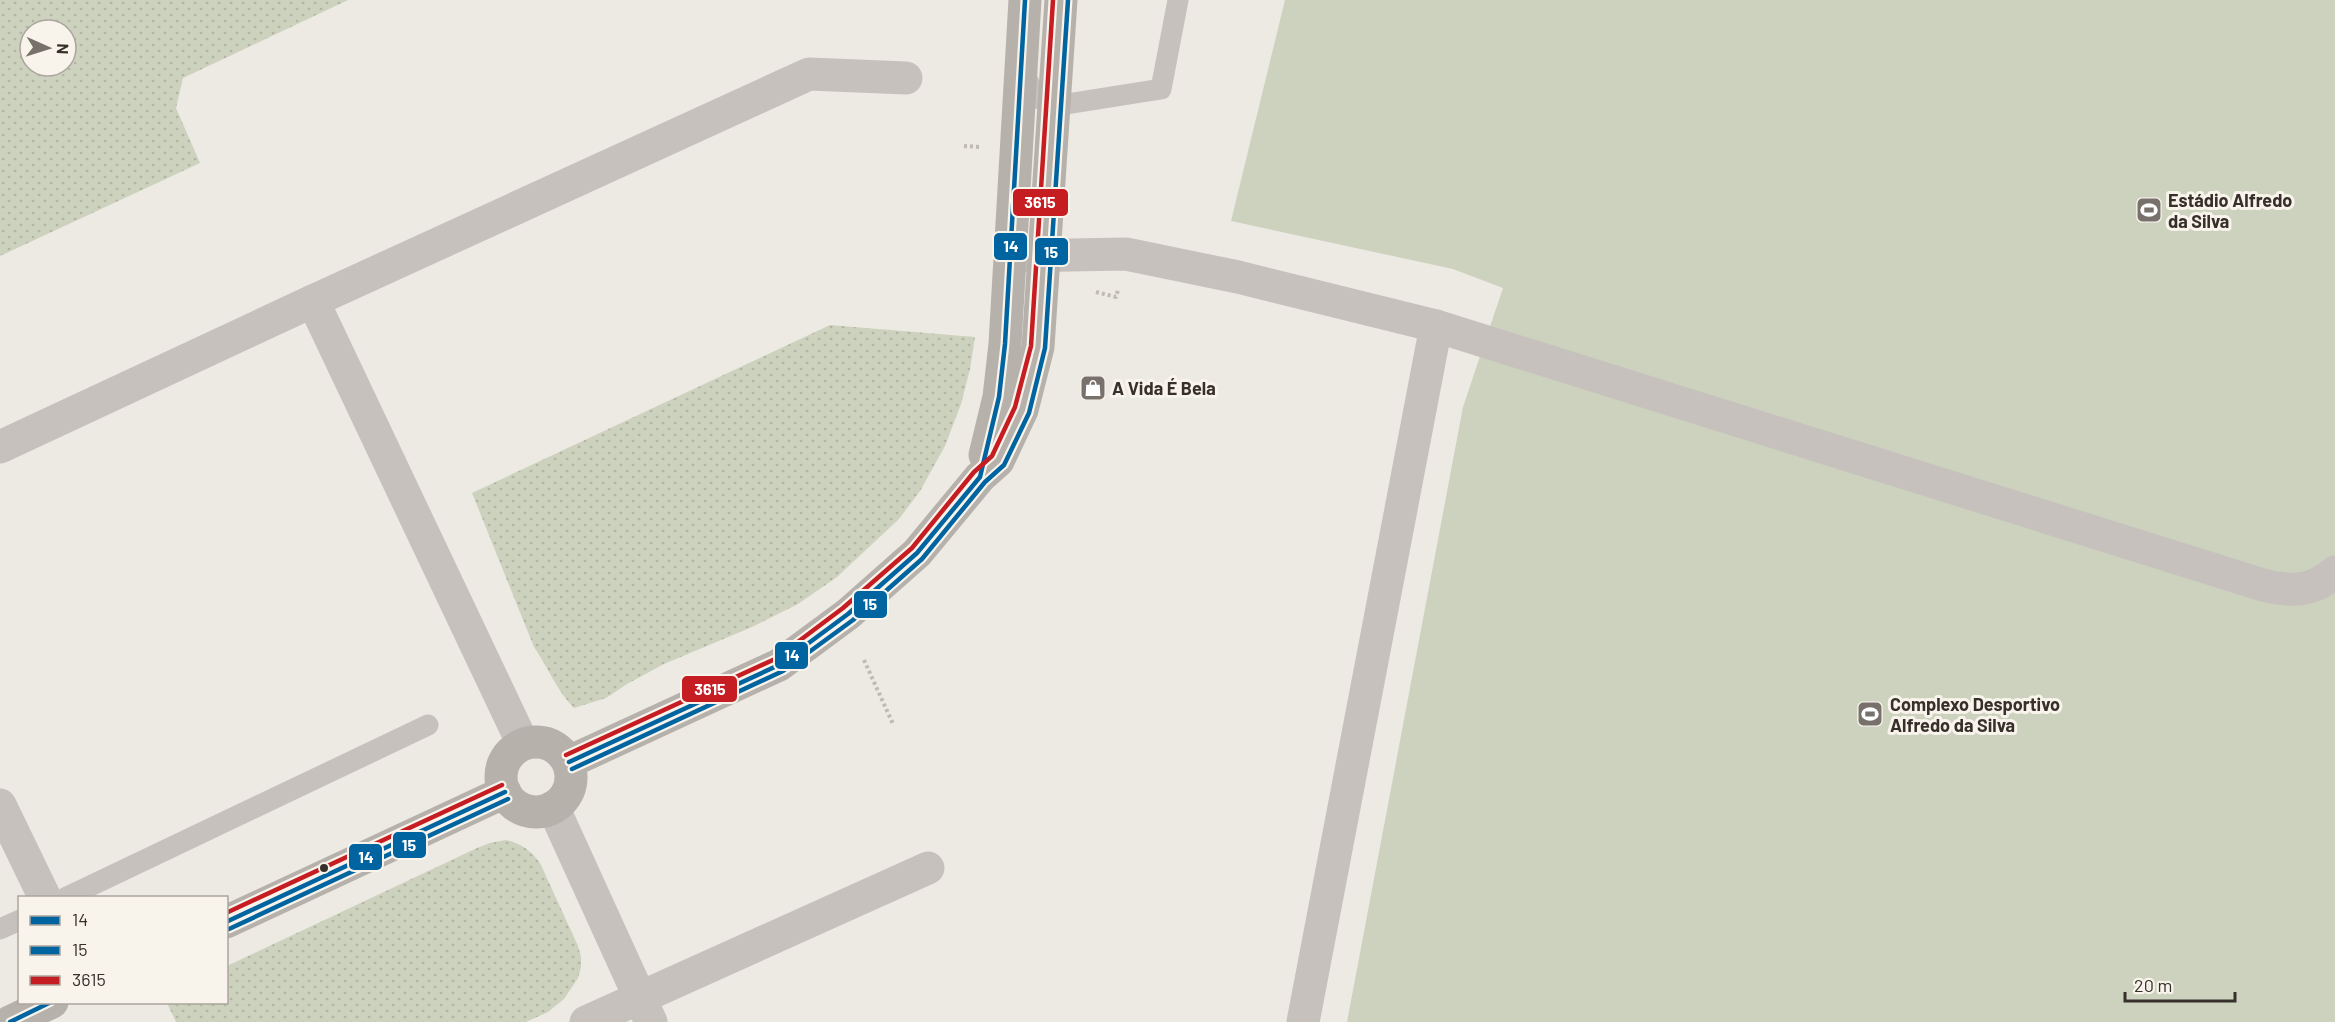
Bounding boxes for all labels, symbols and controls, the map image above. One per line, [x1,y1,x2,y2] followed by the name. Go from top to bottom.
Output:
[18,18,78,78] north arrow
[54,43,73,55] text: N
[1012,188,1069,217] line badge: 3615
[2168,189,2292,232] place label: Estádio Alfredo da Silva
[1024,192,1056,211] text: 3615
[2134,195,2164,225] sports icon: Estádio Alfredo da Silva
[993,232,1028,261] line badge: 14
[1003,236,1019,255] text: 14
[1034,237,1069,266] line badge: 15
[1044,242,1059,261] text: 15
[1078,373,1108,403] shop icon: A Vida É Bela
[1112,377,1216,399] place label: A Vida É Bela
[853,590,888,619] line badge: 15
[863,594,878,613] text: 15
[774,641,809,670] line badge: 14
[784,645,800,664] text: 14
[681,675,738,703] line badge: 3615
[694,679,726,698] text: 3615
[1890,693,2060,736] place label: Complexo Desportivo Alfredo da Silva
[1855,699,1885,729] sports icon: Complexo Desportivo Alfredo da Silva
[392,831,427,859] line badge: 15
[402,835,417,854] text: 15
[348,843,383,871] line badge: 14
[358,847,374,866] text: 14
[318,862,330,874] unlabelled marker
[18,896,228,1004] legend
[72,908,88,930] text: 14
[72,938,88,960] text: 15
[2125,965,2234,1003] scale bar
[72,968,106,990] text: 3615
[2134,974,2172,996] text: 20 m

